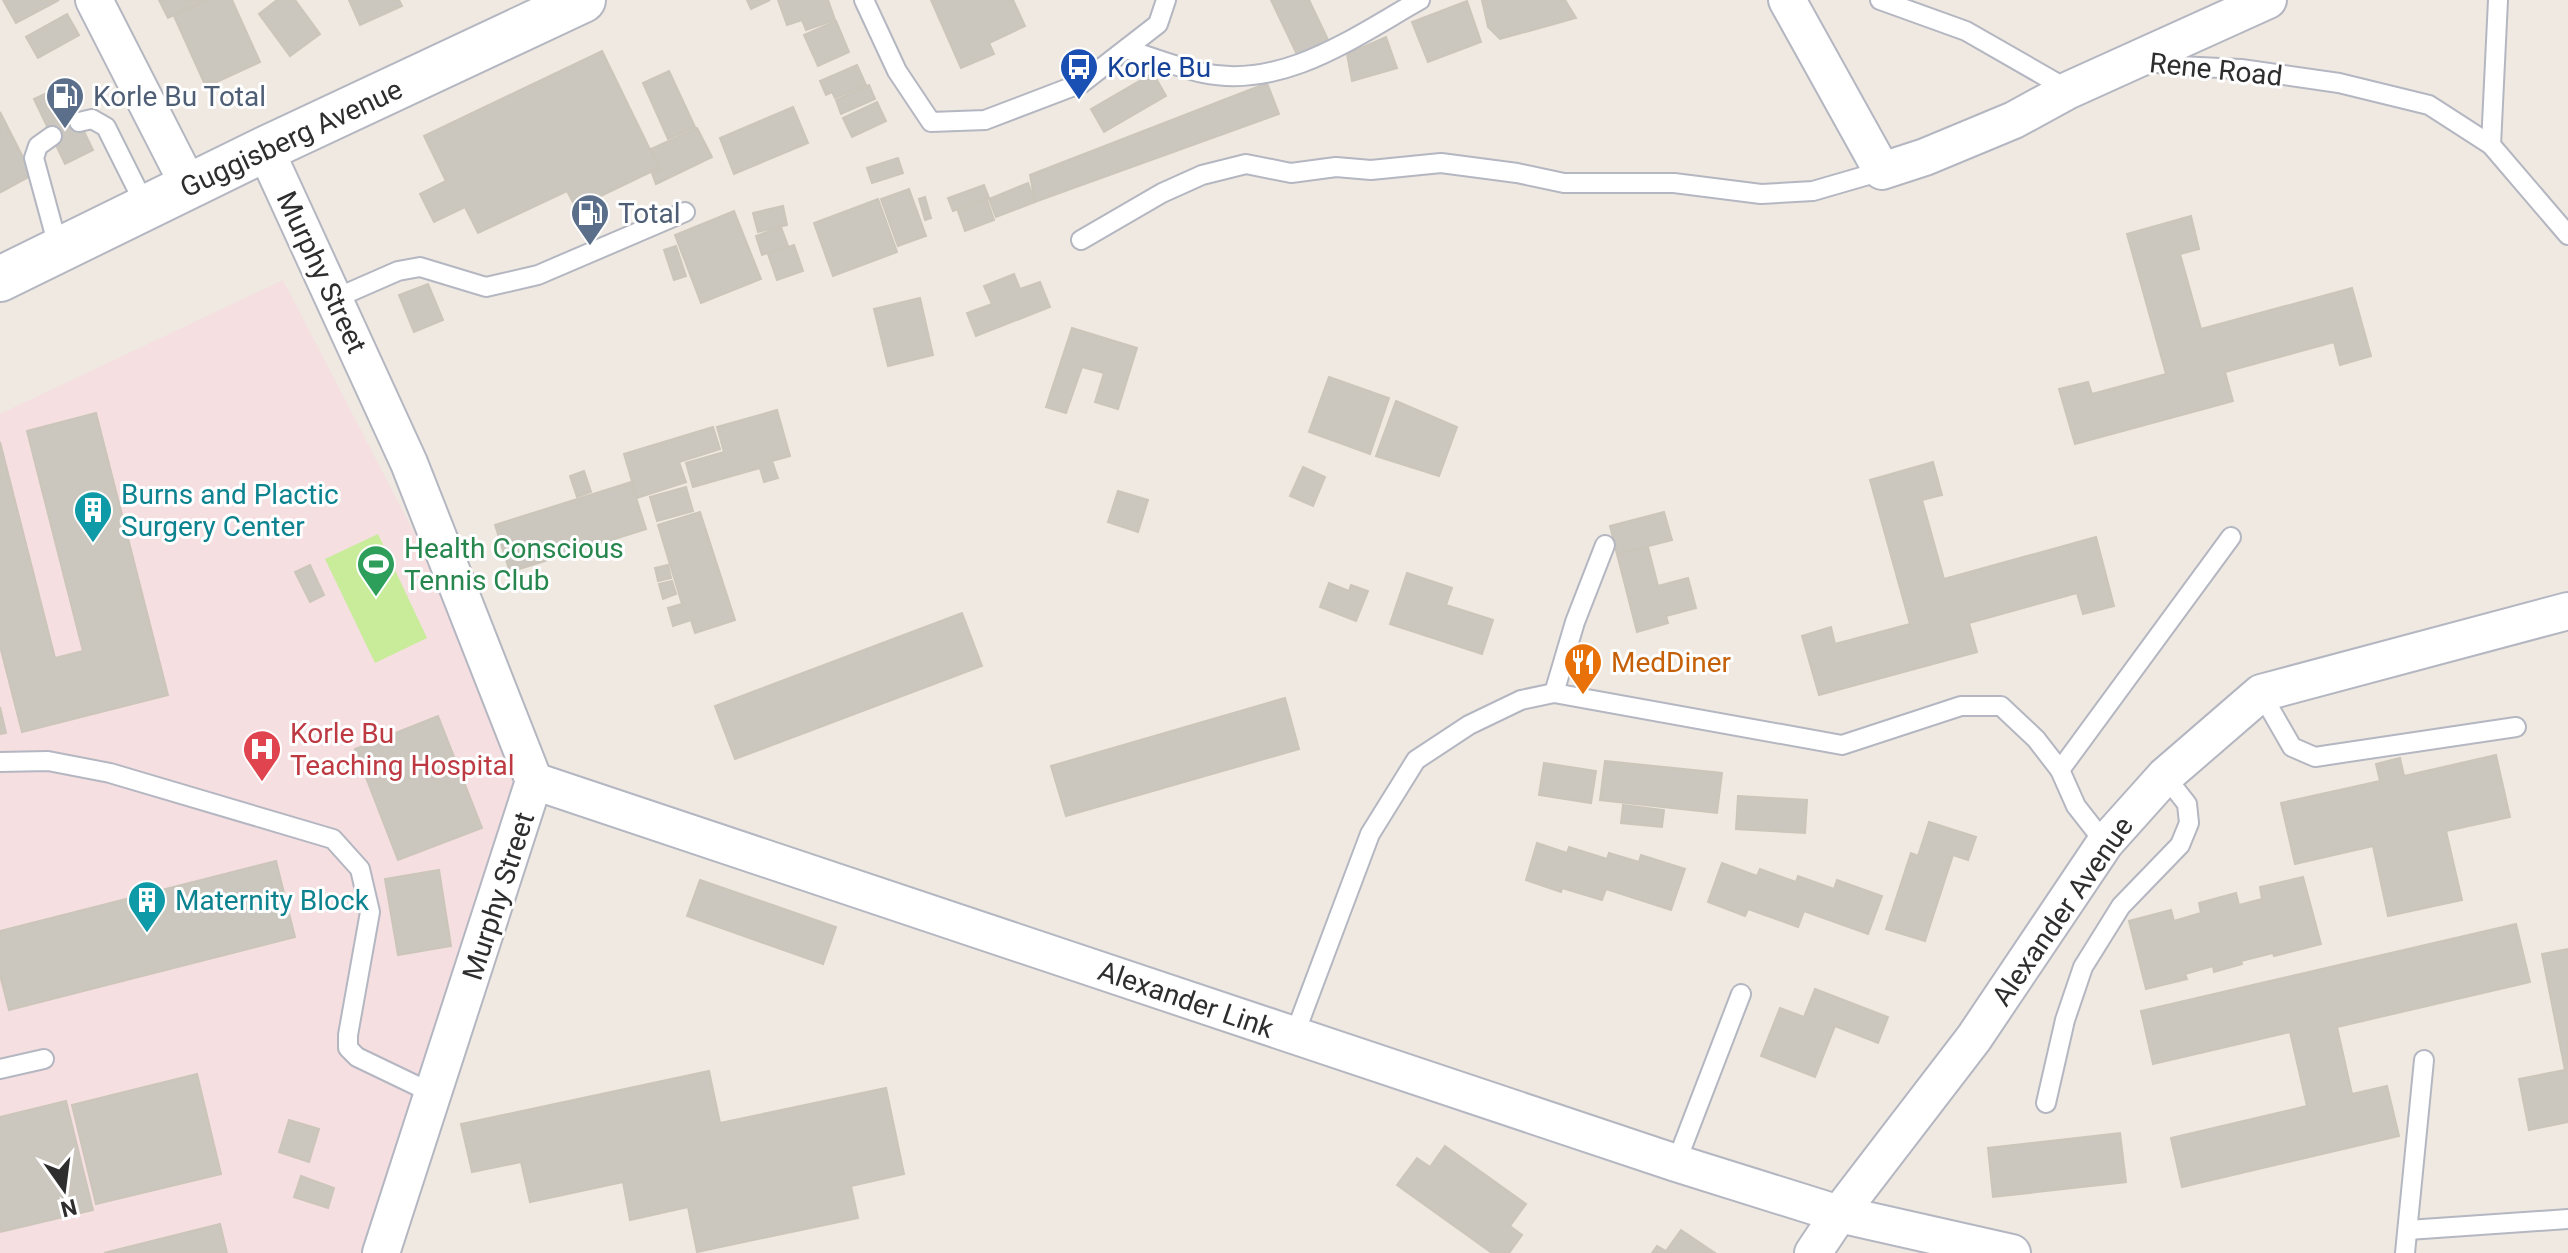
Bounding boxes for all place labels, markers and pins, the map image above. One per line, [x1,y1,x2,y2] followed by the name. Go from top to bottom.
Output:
[1058,46,1100,101] bus stop icon: Korle Bu
[1107,51,1211,84] place label: Korle Bu
[44,75,86,130] fuel station icon: Korle Bu Total
[93,80,266,113] place label: Korle Bu Total
[569,192,611,247] fuel station icon: Total
[618,197,681,230] place label: Total
[121,478,339,543] place label: Burns and Plactic Surgery Center
[72,489,114,544] building icon: Burns and Plactic Surgery Center
[404,532,624,597] place label: Health Conscious Tennis Club
[355,543,397,598] sports icon: Health Conscious Tennis Club
[1562,641,1604,696] restaurant icon: MedDiner
[1611,646,1732,679] place label: MedDiner
[290,717,515,782] place label: Korle Bu Teaching Hospital
[241,728,283,783] hospital icon: Korle Bu Teaching Hospital
[126,879,168,934] building icon: Maternity Block
[175,884,370,917] place label: Maternity Block

